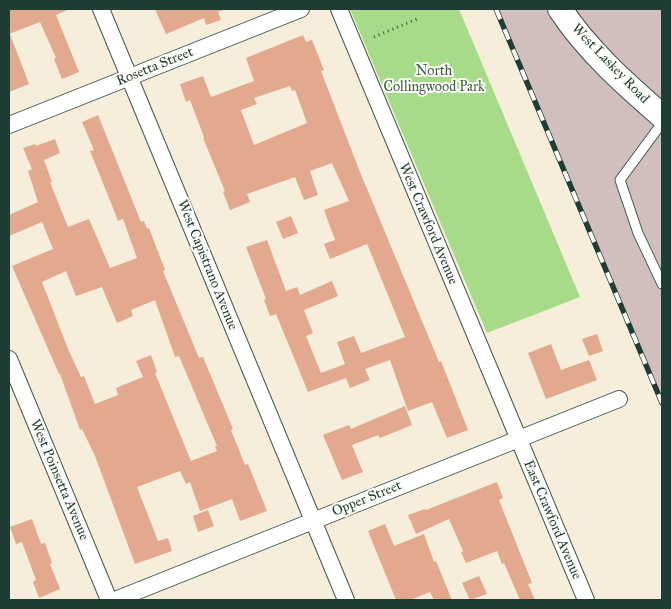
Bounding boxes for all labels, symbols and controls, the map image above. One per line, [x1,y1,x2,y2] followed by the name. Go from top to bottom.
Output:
[568,21,652,107] street label: West Laskey Road
[114,44,196,90] street label: Rosetta Street
[383,64,485,96] park label: North Collingwood Park
[395,161,461,287] street label: West Crawford Avenue
[173,197,241,333] street label: West Capistrano Avenue
[26,417,92,543] street label: West Poinsetta Avenue
[519,458,585,582] street label: East Crawford Avenue
[330,477,404,521] street label: Opper Street

